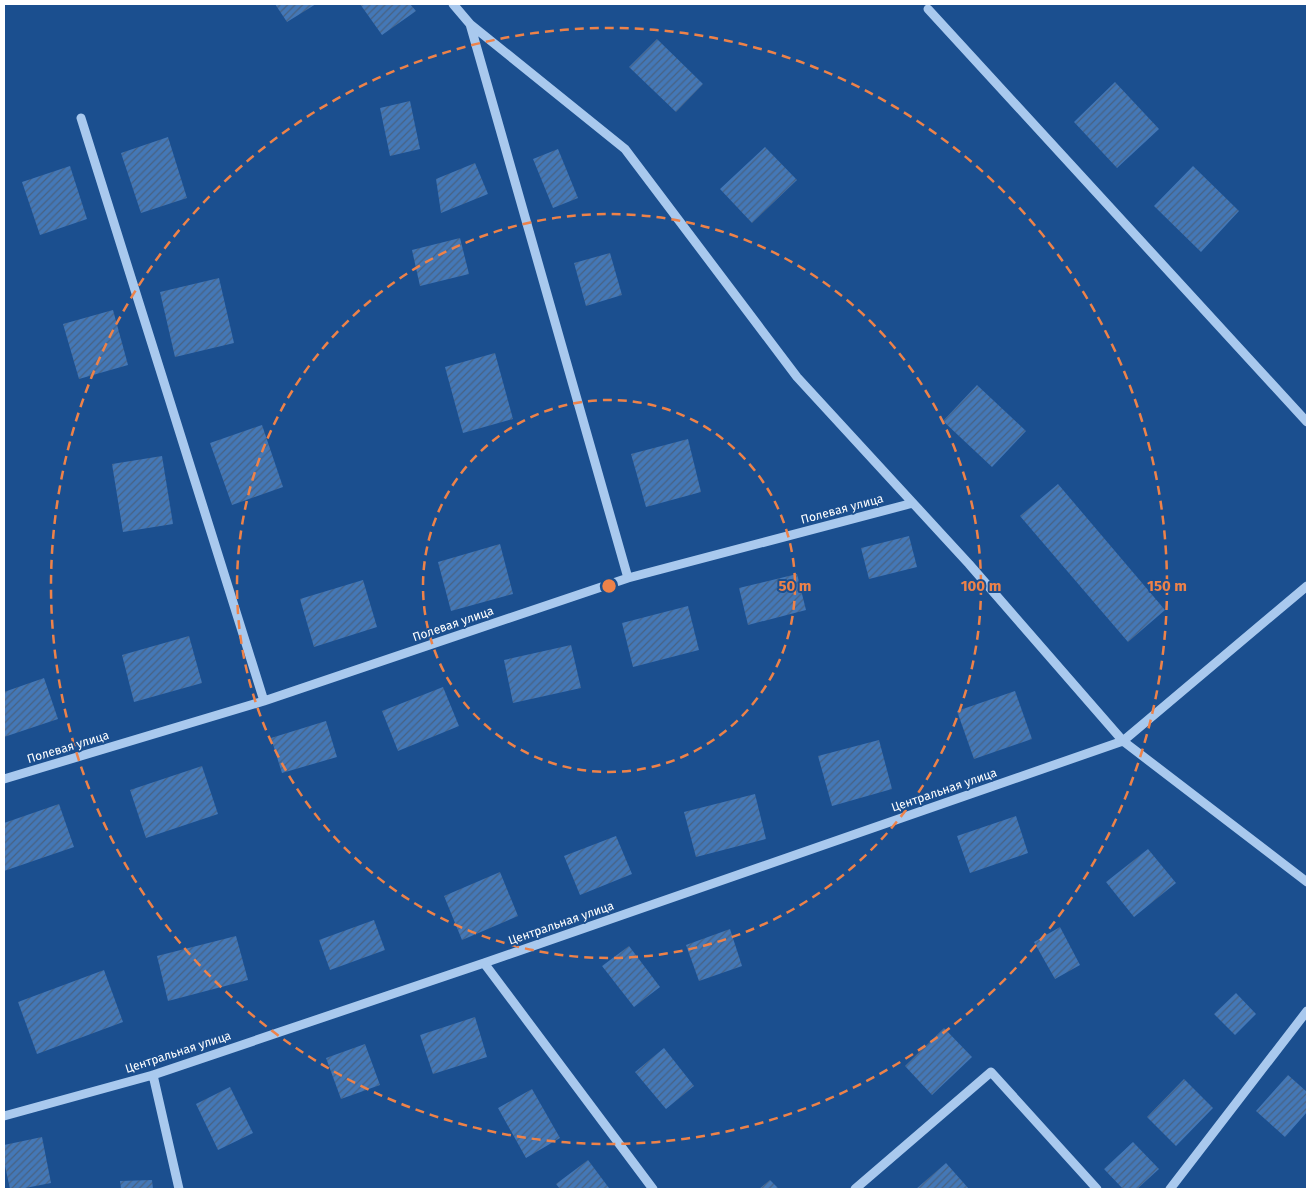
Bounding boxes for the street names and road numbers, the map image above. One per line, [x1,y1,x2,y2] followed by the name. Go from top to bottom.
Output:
[799,491,885,527] street label: Полевая улица
[411,604,495,644] street label: Полевая улица
[25,728,111,766] street label: Полевая улица
[889,765,999,815] street label: Центральная улица
[506,898,616,948] street label: Центральная улица
[123,1028,233,1076] street label: Центральная улица

